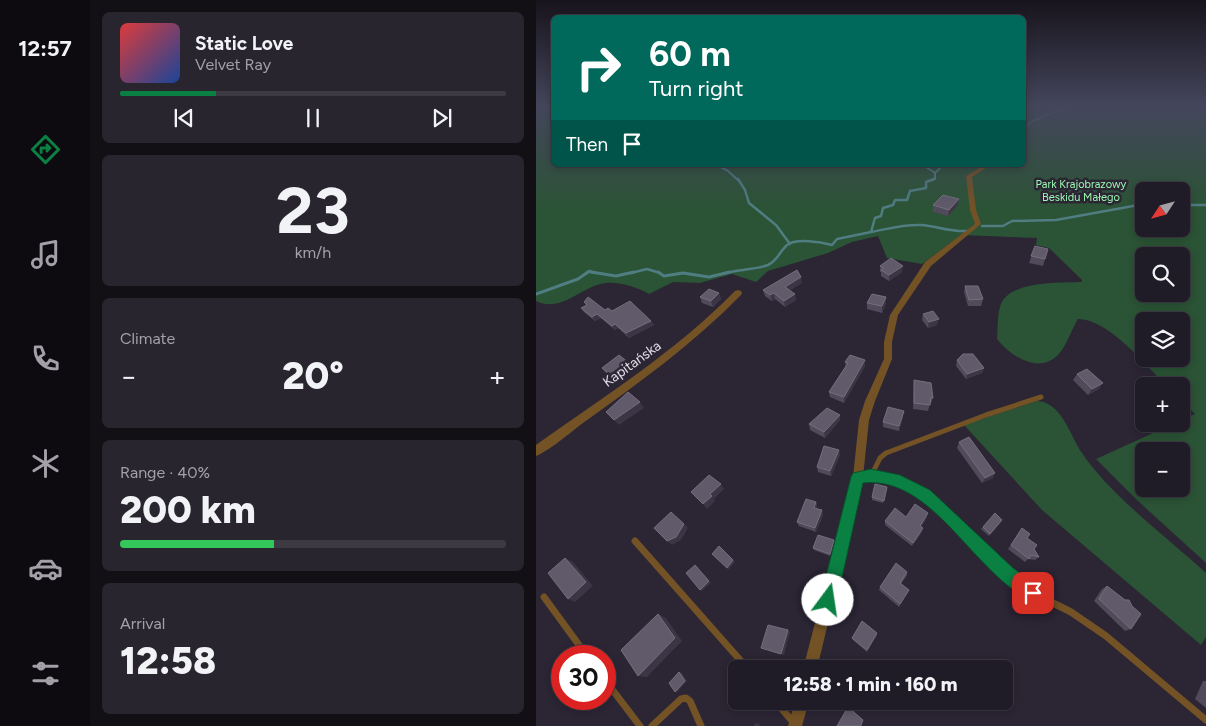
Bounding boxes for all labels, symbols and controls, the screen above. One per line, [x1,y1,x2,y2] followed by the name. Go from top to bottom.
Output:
[195,32,293,55] text: Static Love
[649,33,731,75] text: 60 m
[18,35,72,62] text: 12:57
[566,35,631,100] icon: right
[195,55,271,74] text: Velvet Ray
[649,75,744,102] text: Turn right
[170,104,198,132] icon: previous
[299,104,327,132] icon: pause
[428,104,456,132] icon: next
[618,130,646,158] icon: arrive
[28,132,63,167] icon: directions
[566,133,608,156] text: Then
[276,171,350,249] text: 23
[1036,178,1127,204] park label: Park Krajobrazowy Beskidu Małego
[1135,182,1190,238] north arrow
[1135,182,1190,497] map controls
[28,237,63,272] icon: music
[295,243,331,262] text: km/h
[1135,247,1190,302] button: search
[1135,312,1190,367] button: layers
[120,329,175,348] text: Climate
[600,337,664,391] street label: Kapitańska
[28,341,63,376] icon: phone
[282,353,344,399] text: 20°
[120,359,137,393] text: −
[489,359,506,393] text: +
[1135,377,1190,432] button: +
[1135,442,1190,497] button: −
[28,446,63,481] icon: climate
[120,463,210,482] text: Range · 40%
[120,487,256,533] text: 200 km
[28,551,63,586] icon: car
[1012,572,1054,614] pin
[801,573,853,625] position arrow
[1019,579,1047,607] icon: arrive
[120,614,165,633] text: Arrival
[120,638,216,684] text: 12:58
[551,645,616,710] speed limit sign: 30
[28,656,63,691] icon: filters
[783,673,958,696] text: 12:58 · 1 min · 160 m

